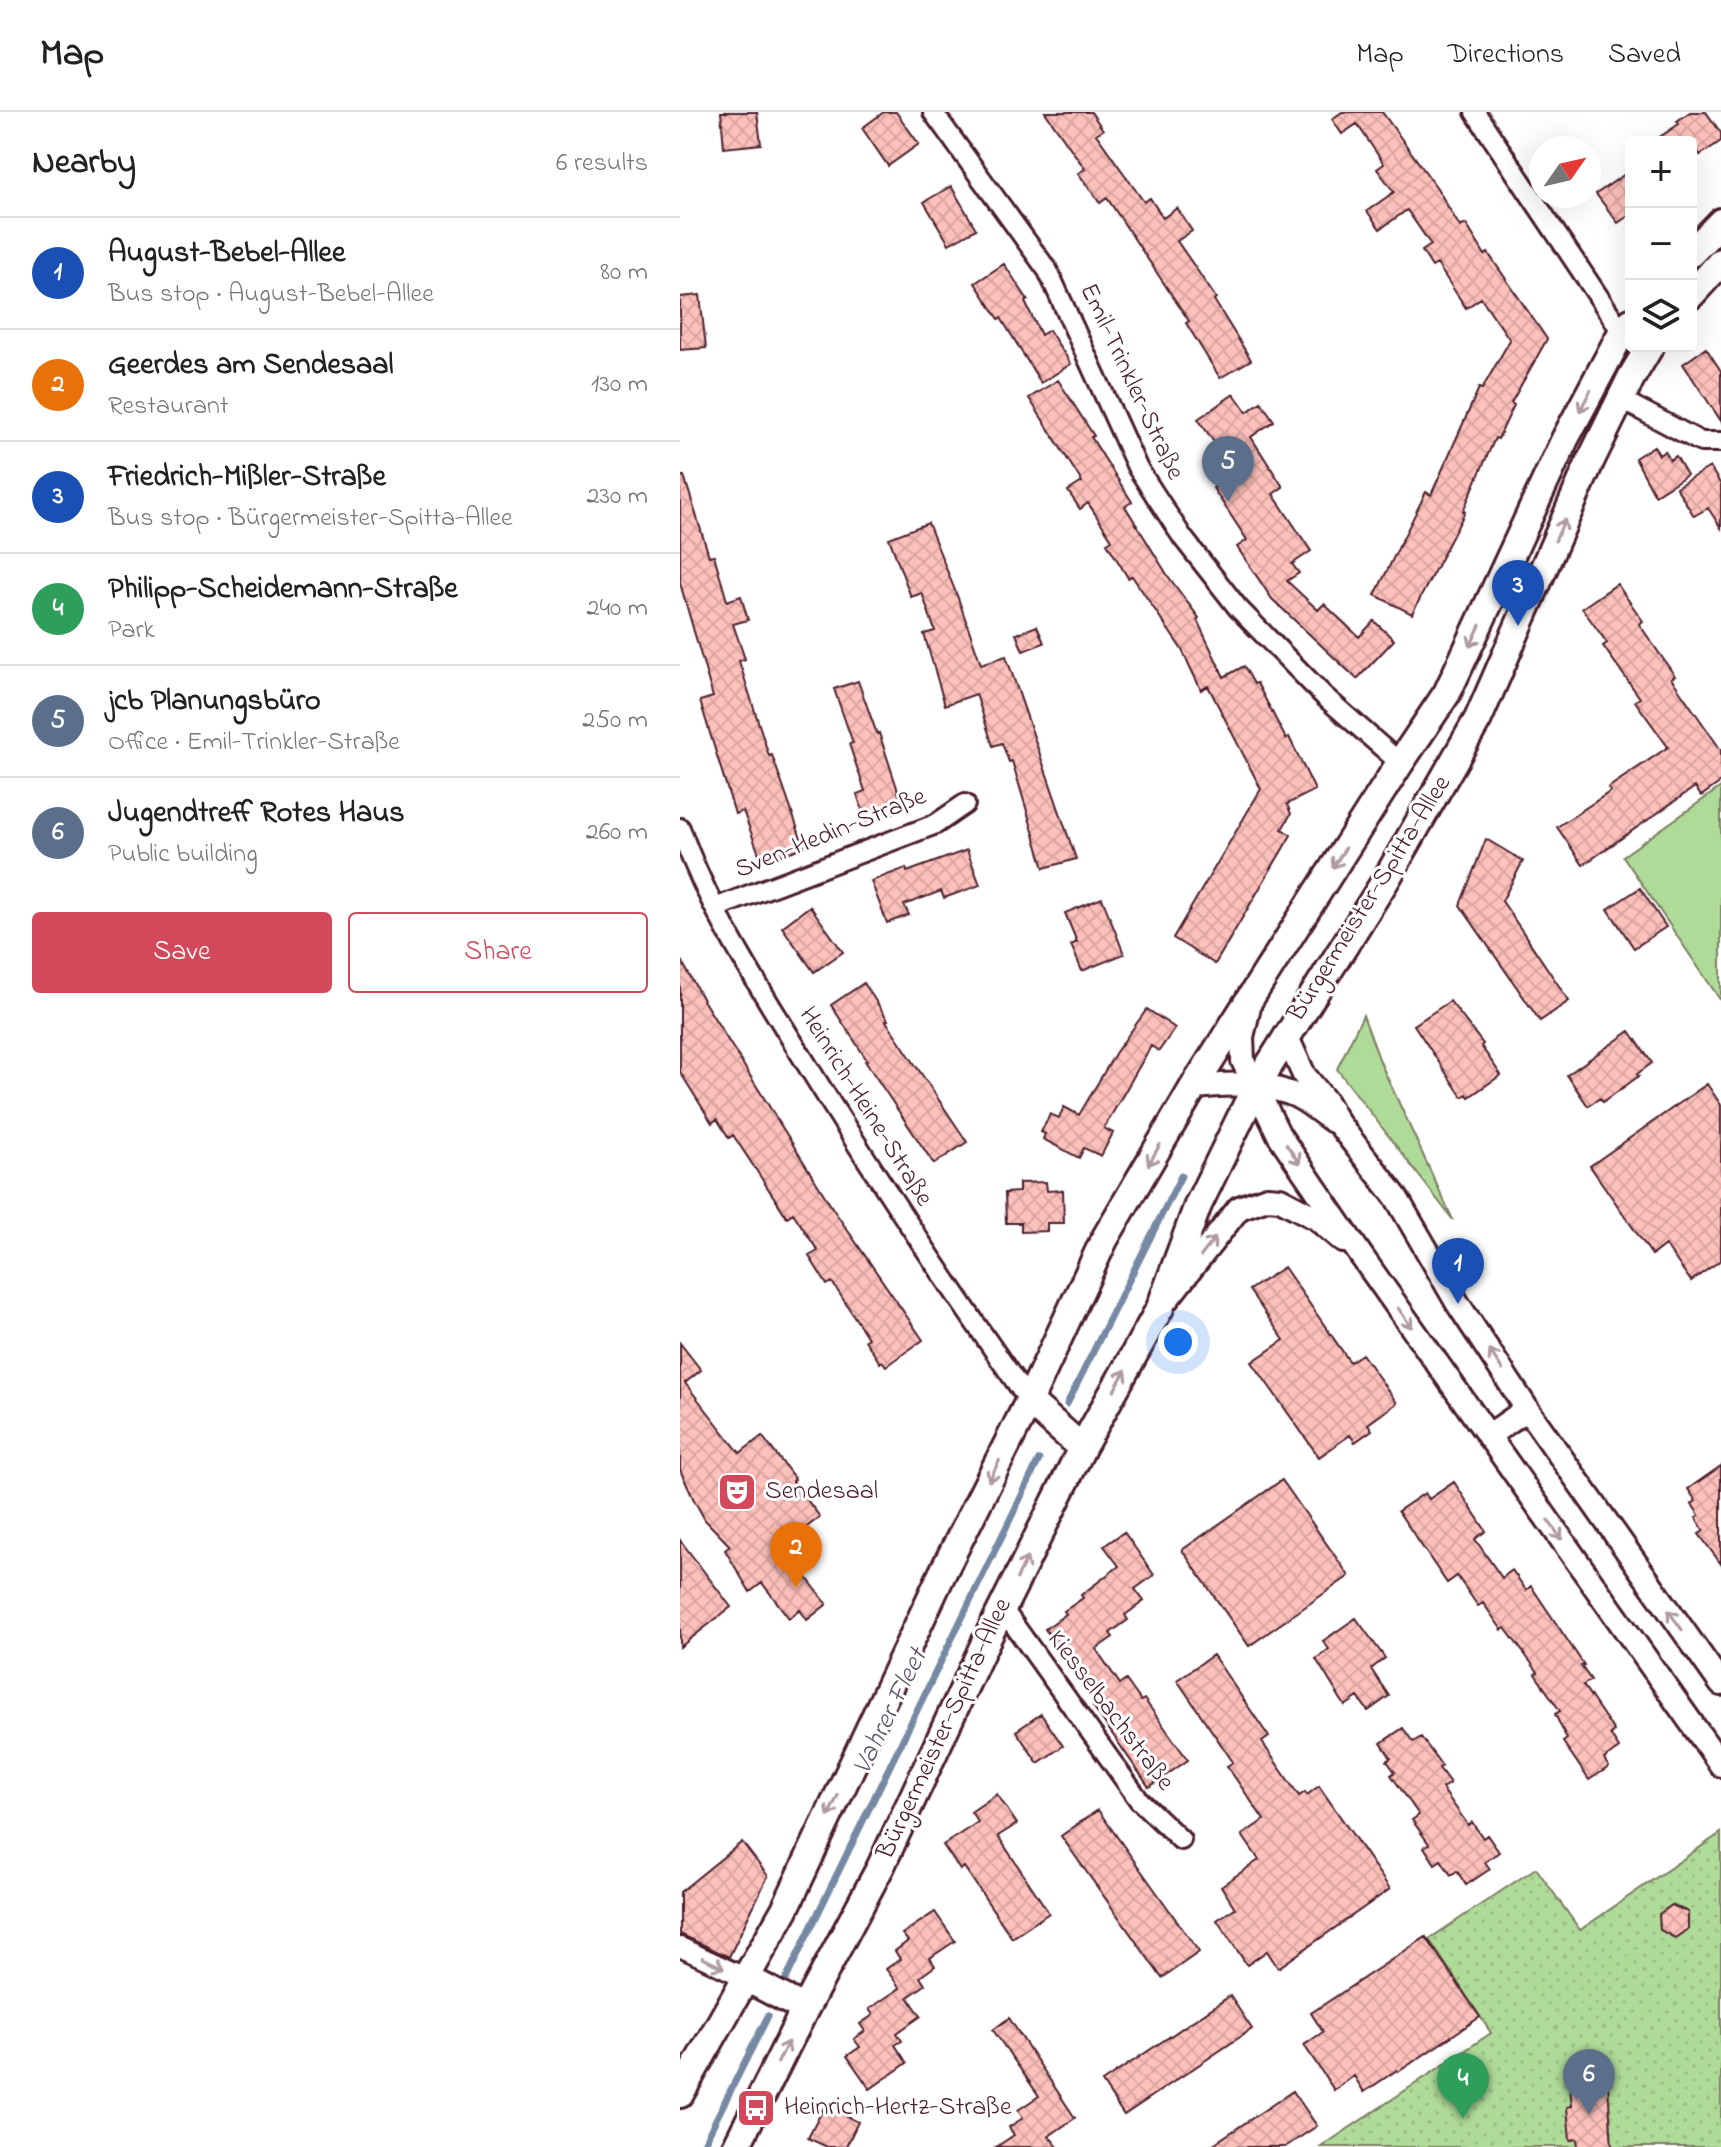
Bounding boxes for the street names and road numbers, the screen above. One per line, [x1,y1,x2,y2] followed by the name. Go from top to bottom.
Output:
[1069,277,1193,487] street label: Emil-Trinkler-Straße
[1278,768,1462,1031] street label: Bürgermeister-Spitta-Allee
[730,778,933,890] street label: Sven-Hedin-Straße
[788,1000,942,1214] street label: Heinrich-Heine-Straße
[867,1592,1022,1867] street label: Bürgermeister-Spitta-Allee
[1037,1623,1183,1800] street label: Kiesselbachstraße

